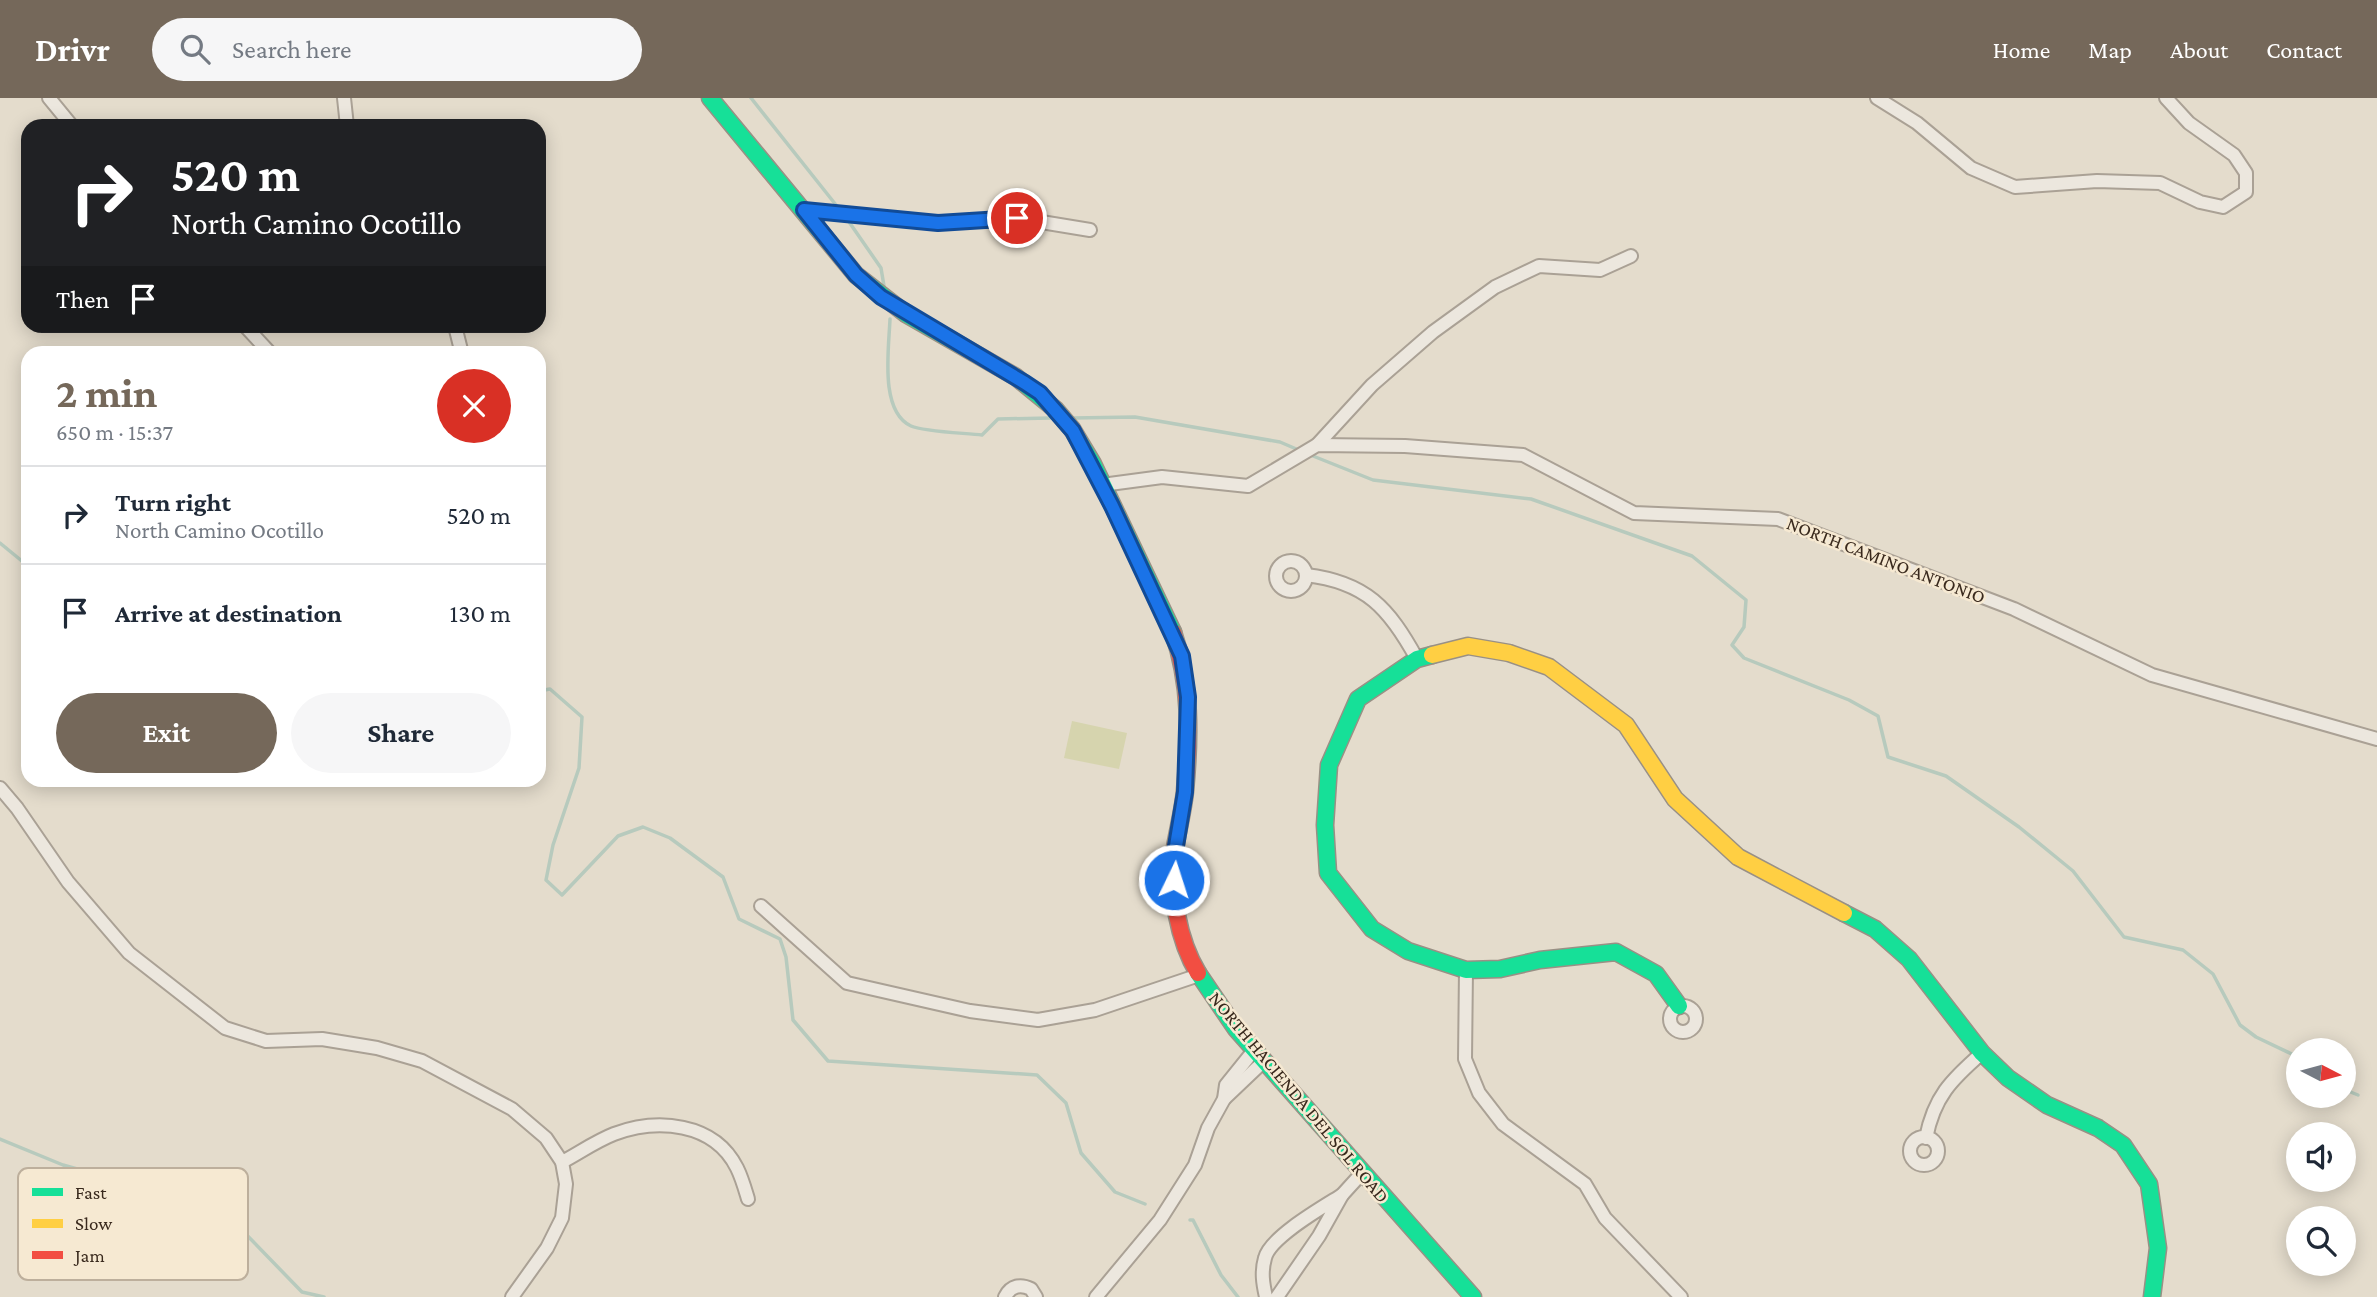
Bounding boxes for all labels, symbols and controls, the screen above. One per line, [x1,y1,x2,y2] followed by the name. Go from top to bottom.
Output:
[152,18,642,81] search box
[176,30,214,68] icon: search
[35,31,110,68] text: Drivr
[232,35,351,64] text: Search here
[1993,36,2050,63] text: Home
[2088,36,2132,63] text: Map
[2170,36,2228,63] text: About
[2266,36,2342,63] text: Contact
[56,147,147,238] icon: right
[171,147,300,202] text: 520 m
[987,188,1047,248] pin
[998,199,1036,237] icon: arrive
[171,205,462,241] text: North Camino Ocotillo
[124,280,162,318] icon: arrive
[56,285,110,314] text: Then
[56,369,157,416] text: 2 min
[437,369,511,443] button: close
[56,419,173,445] text: 650 m · 15:37
[115,488,231,517] text: Turn right
[56,496,94,534] icon: right
[447,501,511,530] text: 520 m
[1784,512,1988,608] street label: NORTH CAMINO ANTONIO
[115,517,324,543] text: North Camino Ocotillo
[56,594,94,632] icon: arrive
[115,599,342,628] text: Arrive at destination
[450,599,511,628] text: 130 m
[56,693,277,773] button: Exit
[291,693,511,773] button: Share
[1137,843,1211,917] position arrow
[1205,987,1393,1207] street label: NORTH HACIENDA DEL SOL ROAD
[2286,1038,2356,1108] north arrow
[2286,1038,2356,1276] map controls
[2286,1122,2356,1192] button: sound
[18,1168,248,1280] legend
[75,1182,107,1203] text: Fast
[2286,1206,2356,1276] button: search
[75,1213,112,1234] text: Slow
[73,1245,105,1266] text: Jam

